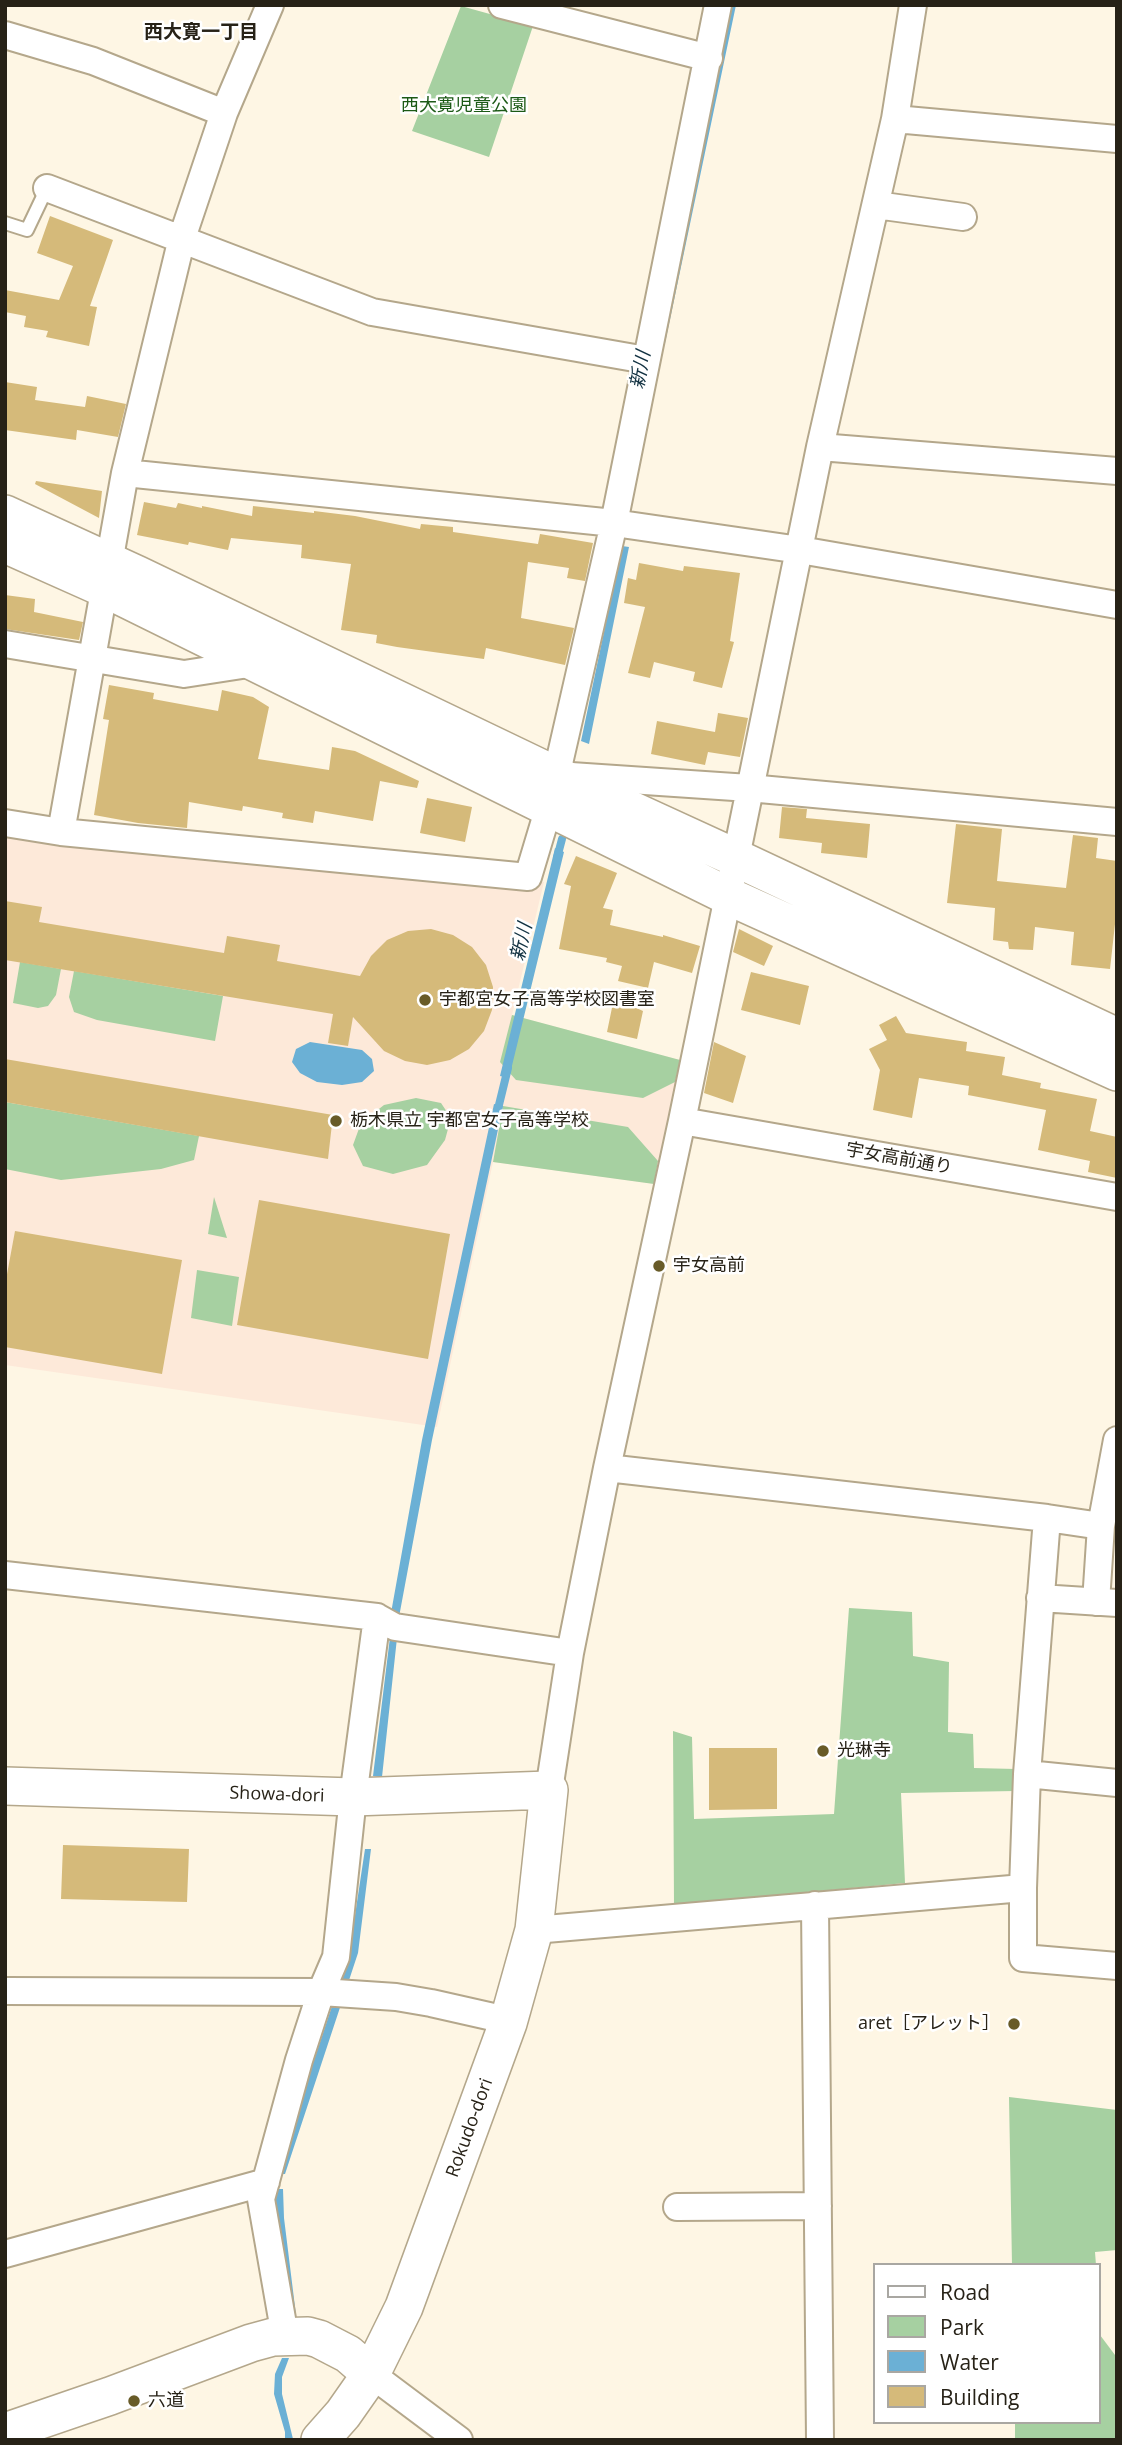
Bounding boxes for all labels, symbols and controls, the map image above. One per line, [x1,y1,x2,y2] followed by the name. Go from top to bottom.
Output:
[144,22,258,44] district label: 西大寛一丁目
[401,95,527,117] park label: 西大寛児童公園
[626,349,656,391] water label: 新川
[507,921,537,963] water label: 新川
[439,989,655,1011] place label: 宇都宮女子高等学校図書室
[417,992,433,1008] marker: 宇都宮女子高等学校図書室
[350,1110,589,1132] place label: 栃木県立 宇都宮女子高等学校
[328,1113,344,1129] marker: 栃木県立 宇都宮女子高等学校
[844,1139,954,1179] street label: 宇女高前通り
[673,1255,745,1277] place label: 宇女高前
[651,1258,667,1274] marker: 宇女高前
[837,1740,891,1762] place label: 光琳寺
[815,1743,831,1759] marker: 光琳寺
[229,1783,325,1807] street label: Showa-dori
[858,2013,1000,2035] place label: aret［アレット］
[1006,2016,1022,2032] marker: aret［アレット］
[442,2076,498,2180] street label: Rokudo-dori
[874,2263,1101,2424] legend
[940,2278,990,2306] text: Road
[940,2313,984,2341] text: Park
[940,2348,999,2376] text: Water
[940,2383,1019,2411] text: Building
[148,2390,184,2412] place label: 六道
[126,2393,142,2409] marker: 六道

